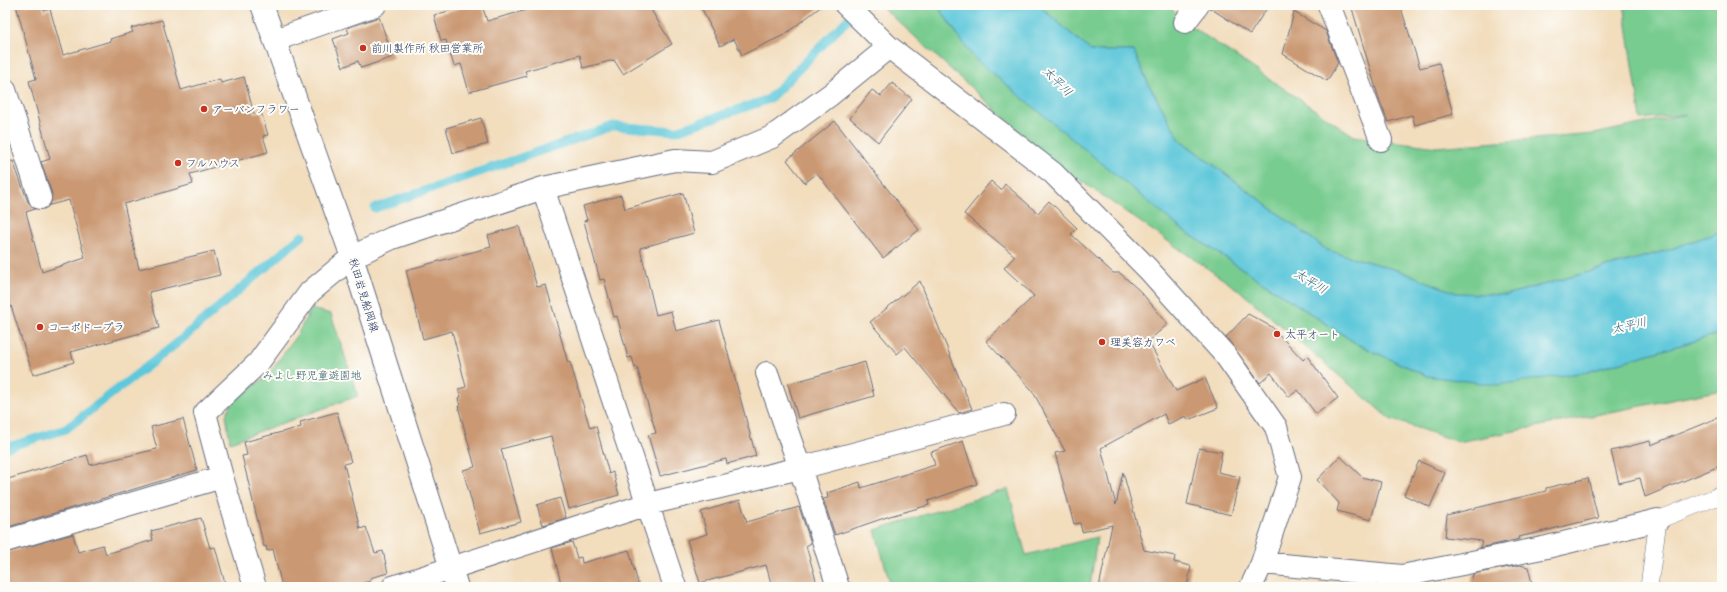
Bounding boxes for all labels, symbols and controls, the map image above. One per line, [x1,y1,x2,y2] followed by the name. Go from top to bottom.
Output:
[371,41,484,55] place label: 前川製作所 秋田営業所
[358,43,368,53] marker: 前川製作所 秋田営業所
[1040,63,1076,99] water label: 太平川
[212,102,300,116] place label: アーバンフラワー
[199,104,209,114] marker: アーバンフラワー
[186,156,240,170] place label: フルハウス
[173,158,183,168] marker: フルハウス
[346,256,382,334] street label: 秋田岩見船岡線
[1292,265,1330,297] water label: 太平川
[1610,314,1648,336] water label: 太平川
[48,320,125,334] place label: コーポドープラ
[35,322,45,332] marker: コーポドープラ
[1285,327,1340,341] place label: 太平オート
[1272,329,1282,339] marker: 太平オート
[1110,335,1176,349] place label: 理美容カワベ
[1097,337,1107,347] marker: 理美容カワベ
[263,368,362,382] park label: みよし野児童遊園地

